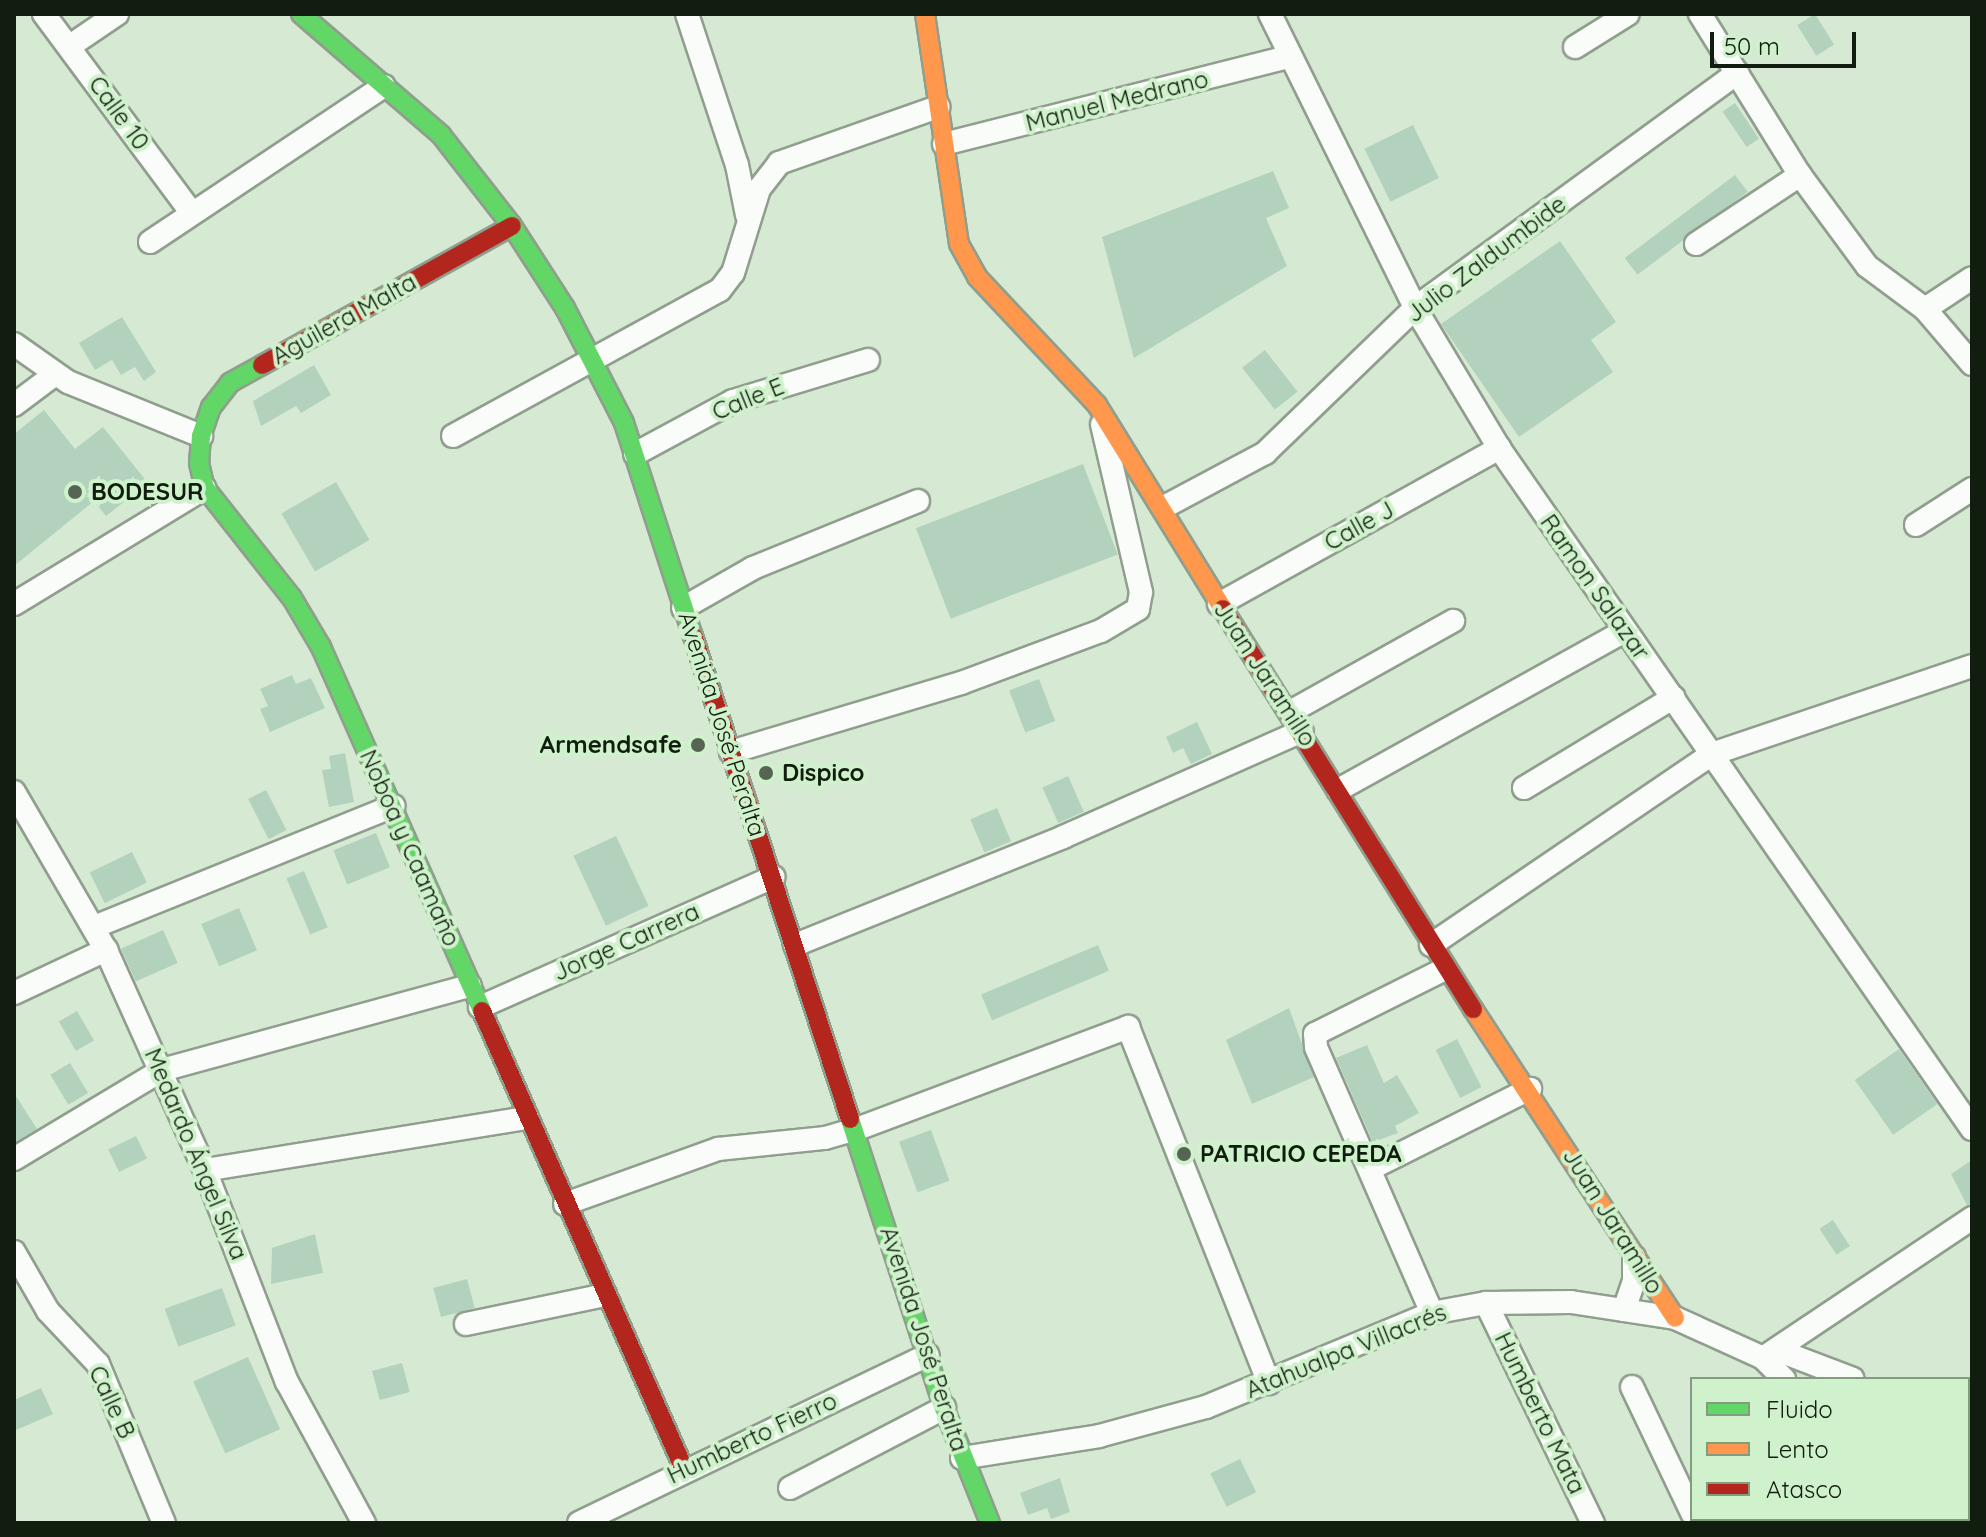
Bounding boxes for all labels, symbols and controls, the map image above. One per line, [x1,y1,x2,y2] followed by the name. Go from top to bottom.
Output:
[1714,16,1860,66] scale bar
[1724,31,1780,61] text: 50 m
[1023,64,1211,138] street label: Manuel Medrano
[83,70,155,156] street label: Calle 10
[1400,190,1572,328] street label: Julio Zaldumbide
[267,267,421,371] street label: Aguilera Malta
[708,372,788,426] street label: Calle E
[91,478,204,506] place label: BODESUR
[66,483,84,501] marker: BODESUR
[1319,495,1399,557] street label: Calle J
[1534,509,1656,665] street label: Ramon Salazar
[1208,596,1322,752] street label: Juan Jaramillo
[672,608,772,840] street label: Avenida José Peralta
[540,731,682,759] place label: Armendsafe
[689,736,707,754] marker: Armendsafe
[354,745,466,951] street label: Noboa y Caamaño
[782,759,865,787] place label: Dispico
[757,764,775,782] marker: Dispico
[548,897,704,987] street label: Jorge Carrera
[138,1044,254,1264] street label: Medardo Ángel Silva
[1200,1140,1402,1168] place label: PATRICIO CEPEDA
[1557,1143,1669,1299] street label: Juan Jaramillo
[1175,1145,1193,1163] marker: PATRICIO CEPEDA
[874,1223,974,1455] street label: Avenida José Peralta
[1242,1298,1450,1404] street label: Atahualpa Villacrés
[1488,1327,1592,1499] street label: Humberto Mata
[83,1361,141,1443] street label: Calle B
[1690,1377,1970,1521] legend
[663,1386,841,1490] street label: Humberto Fierro
[1766,1394,1833,1424] text: Fluido
[1766,1434,1829,1464] text: Lento
[1766,1474,1842,1504] text: Atasco

